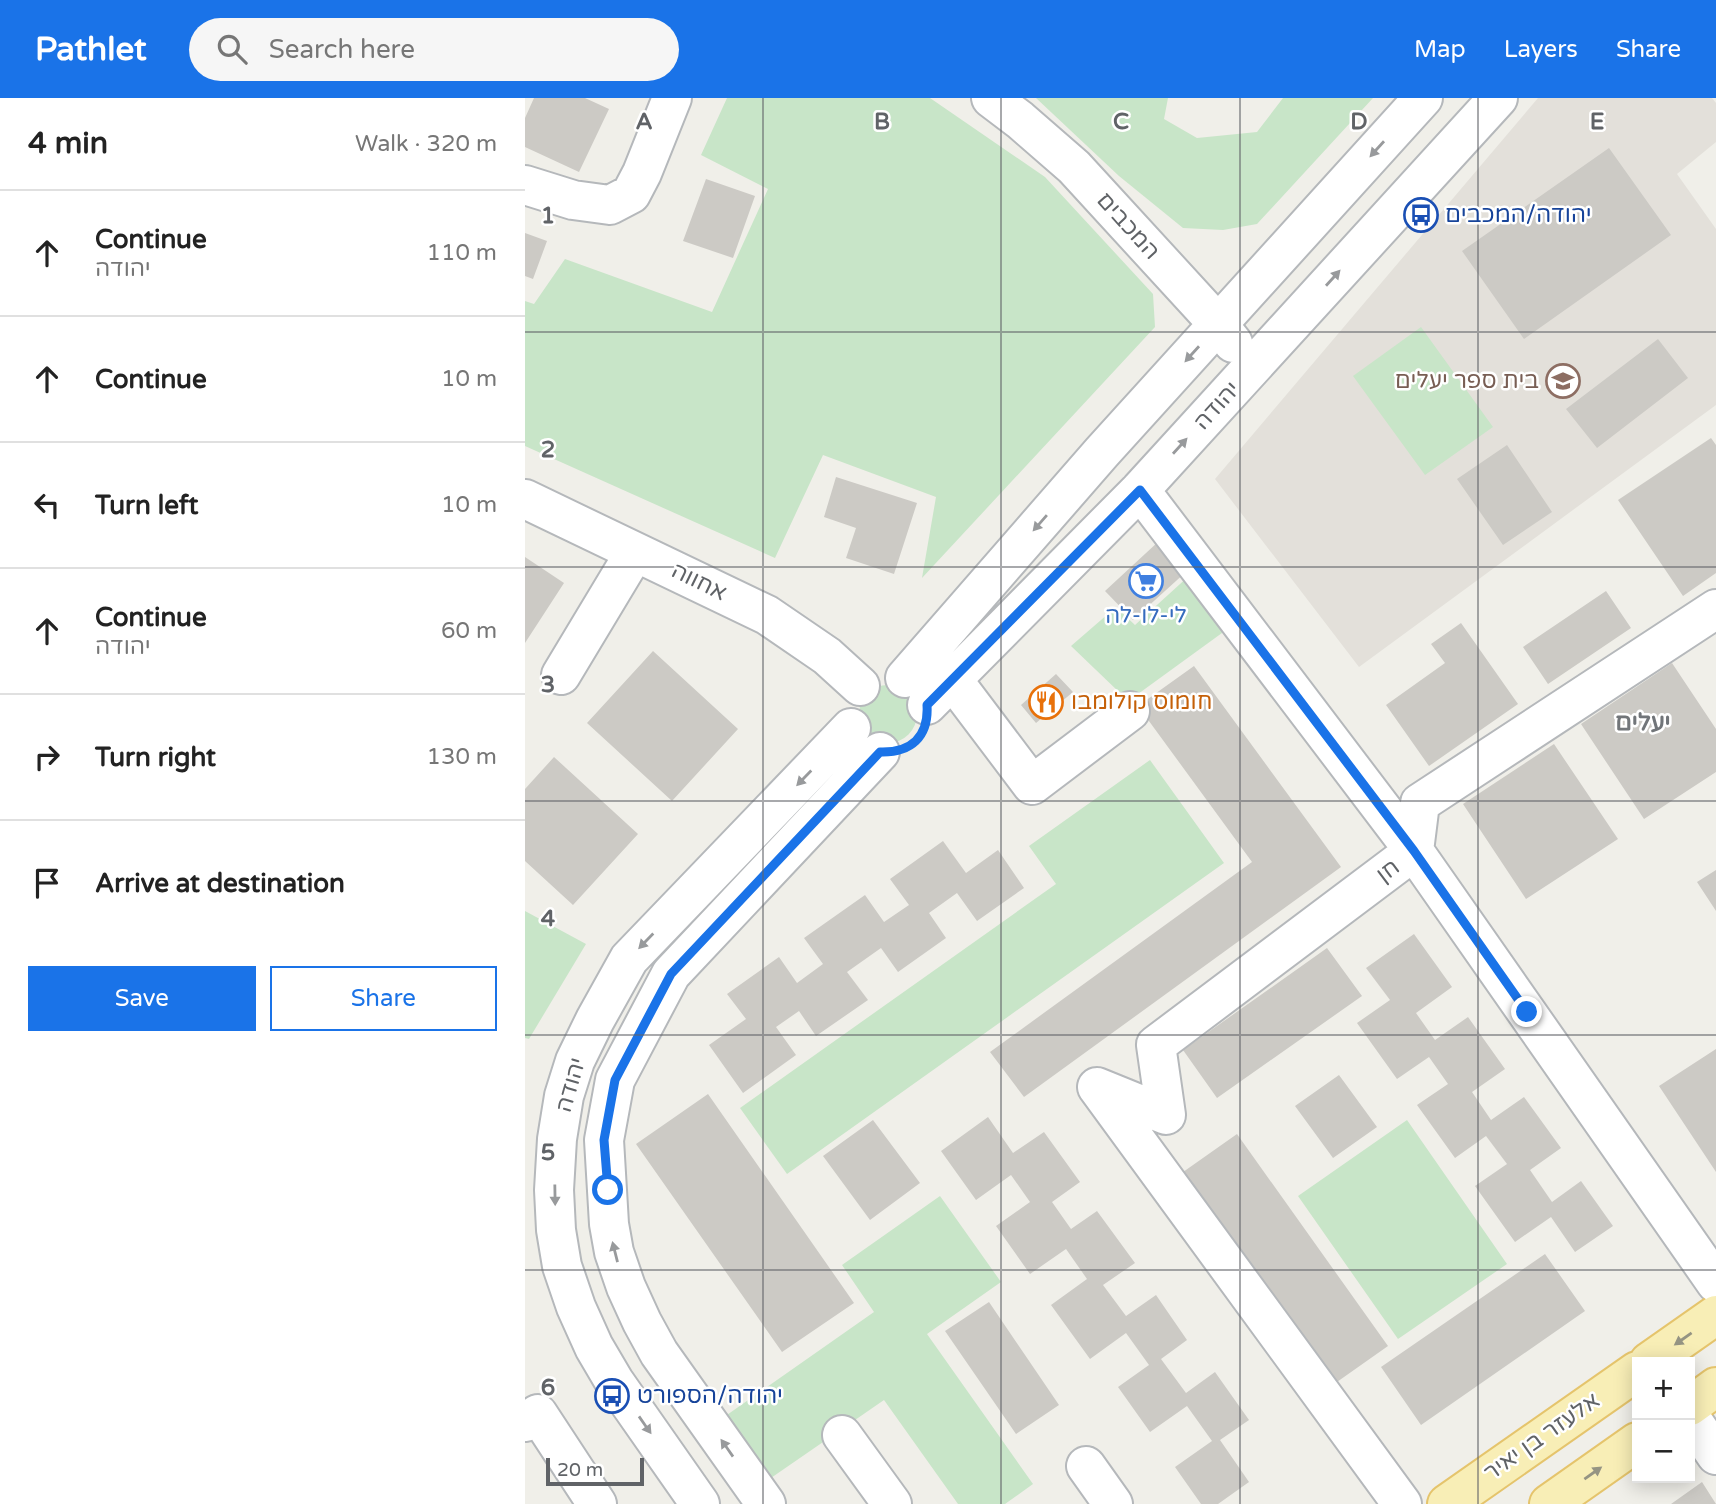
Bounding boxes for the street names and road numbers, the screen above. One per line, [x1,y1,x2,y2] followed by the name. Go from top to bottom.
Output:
[1091,187,1165,265] street label: המכבים
[1188,376,1246,436] street label: יהודה
[667,557,731,607] street label: אחווה
[1371,853,1405,889] street label: חן
[550,1054,592,1116] street label: יהודה
[1479,1387,1605,1487] street label: אלעזר בן יאיר

